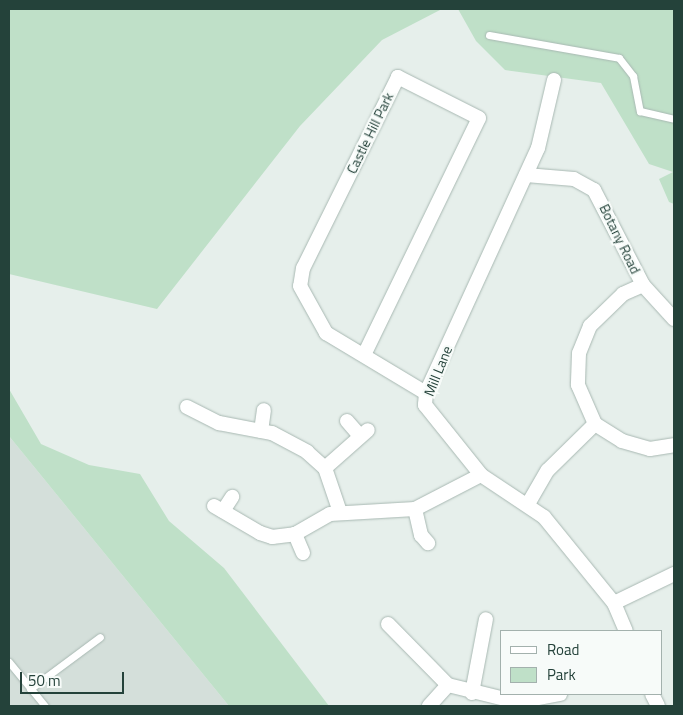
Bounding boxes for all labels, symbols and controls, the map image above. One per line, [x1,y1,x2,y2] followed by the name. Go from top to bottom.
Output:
[343,90,397,176] street label: Castle Hill Park
[596,201,644,277] street label: Botany Road
[420,343,456,399] street label: Mill Lane
[500,630,663,695] legend
[547,638,579,661] text: Road
[22,662,126,694] scale bar
[547,663,576,686] text: Park
[28,669,61,692] text: 50 m

